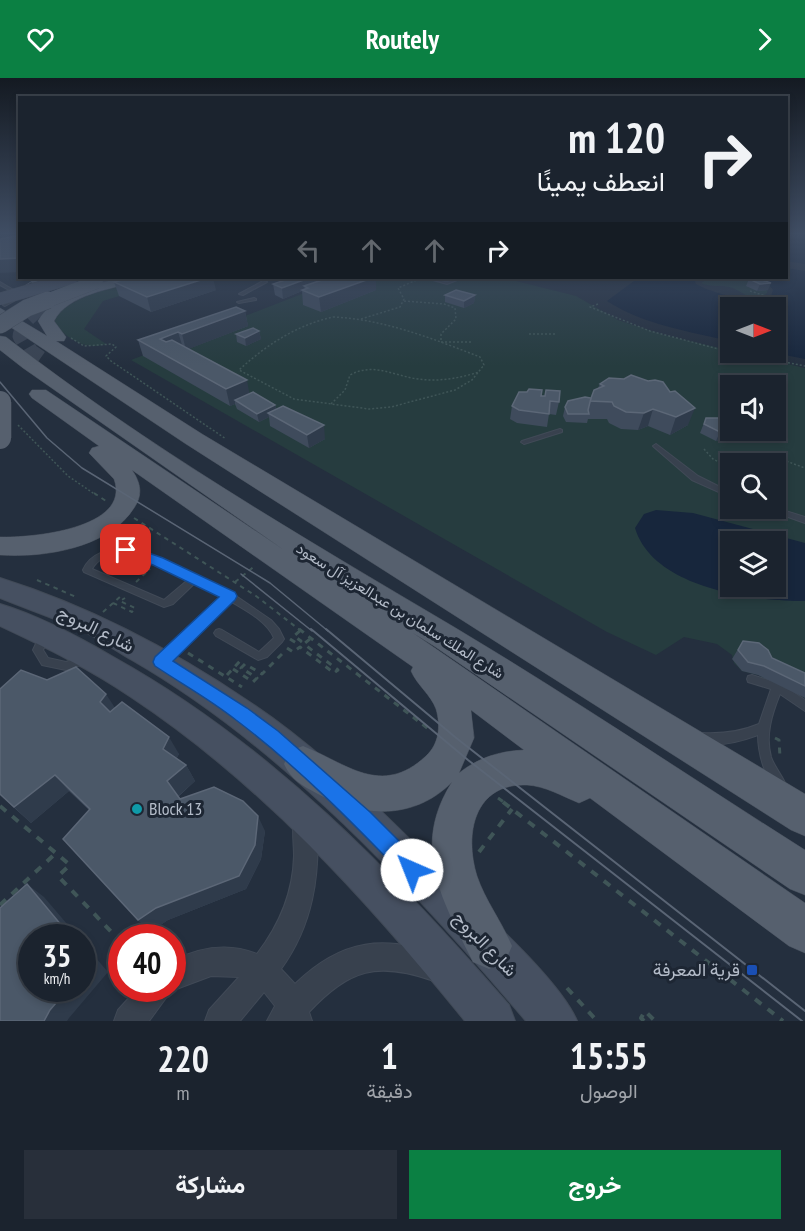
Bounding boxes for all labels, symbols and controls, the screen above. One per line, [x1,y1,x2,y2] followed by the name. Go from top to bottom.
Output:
[366,22,439,56] text: Routely
[24,23,57,56] icon: heart
[748,23,781,56] icon: forward
[568,110,665,165] text: 120 m
[686,120,764,198] icon: right
[537,164,665,198] text: انعطف يمينًا
[292,234,325,267] icon: left
[355,234,388,267] icon: ahead
[418,234,451,267] icon: ahead
[481,234,514,267] icon: right
[720,297,786,363] north arrow
[720,297,786,597] map controls
[720,375,786,441] button: sound
[720,453,786,519] button: search
[100,524,151,575] pin
[720,531,786,597] button: layers
[109,533,142,566] icon: arrive
[292,539,508,684] street label: شارع الملك سلمان بن عبدالعزيز آل سعود
[54,600,138,658] street label: شارع البروج
[149,797,202,820] place label: Block 13
[130,802,144,816] marker: Block 13
[380,838,444,902] position arrow
[448,906,522,982] street label: شارع البروج
[108,924,186,1002] speed limit sign: 40
[43,936,71,975] text: 35
[653,958,740,981] place label: قرية المعرفة
[745,963,759,977] marker: قرية المعرفة
[44,969,70,988] text: km/h
[381,1032,398,1079] text: 1
[570,1032,648,1079] text: 15:55
[157,1035,209,1082] text: 220
[366,1078,413,1104] text: دقيقة
[580,1078,638,1104] text: الوصول
[177,1080,190,1106] text: m
[24,1150,397,1219] button: مشاركة
[409,1150,781,1219] button: خروج

